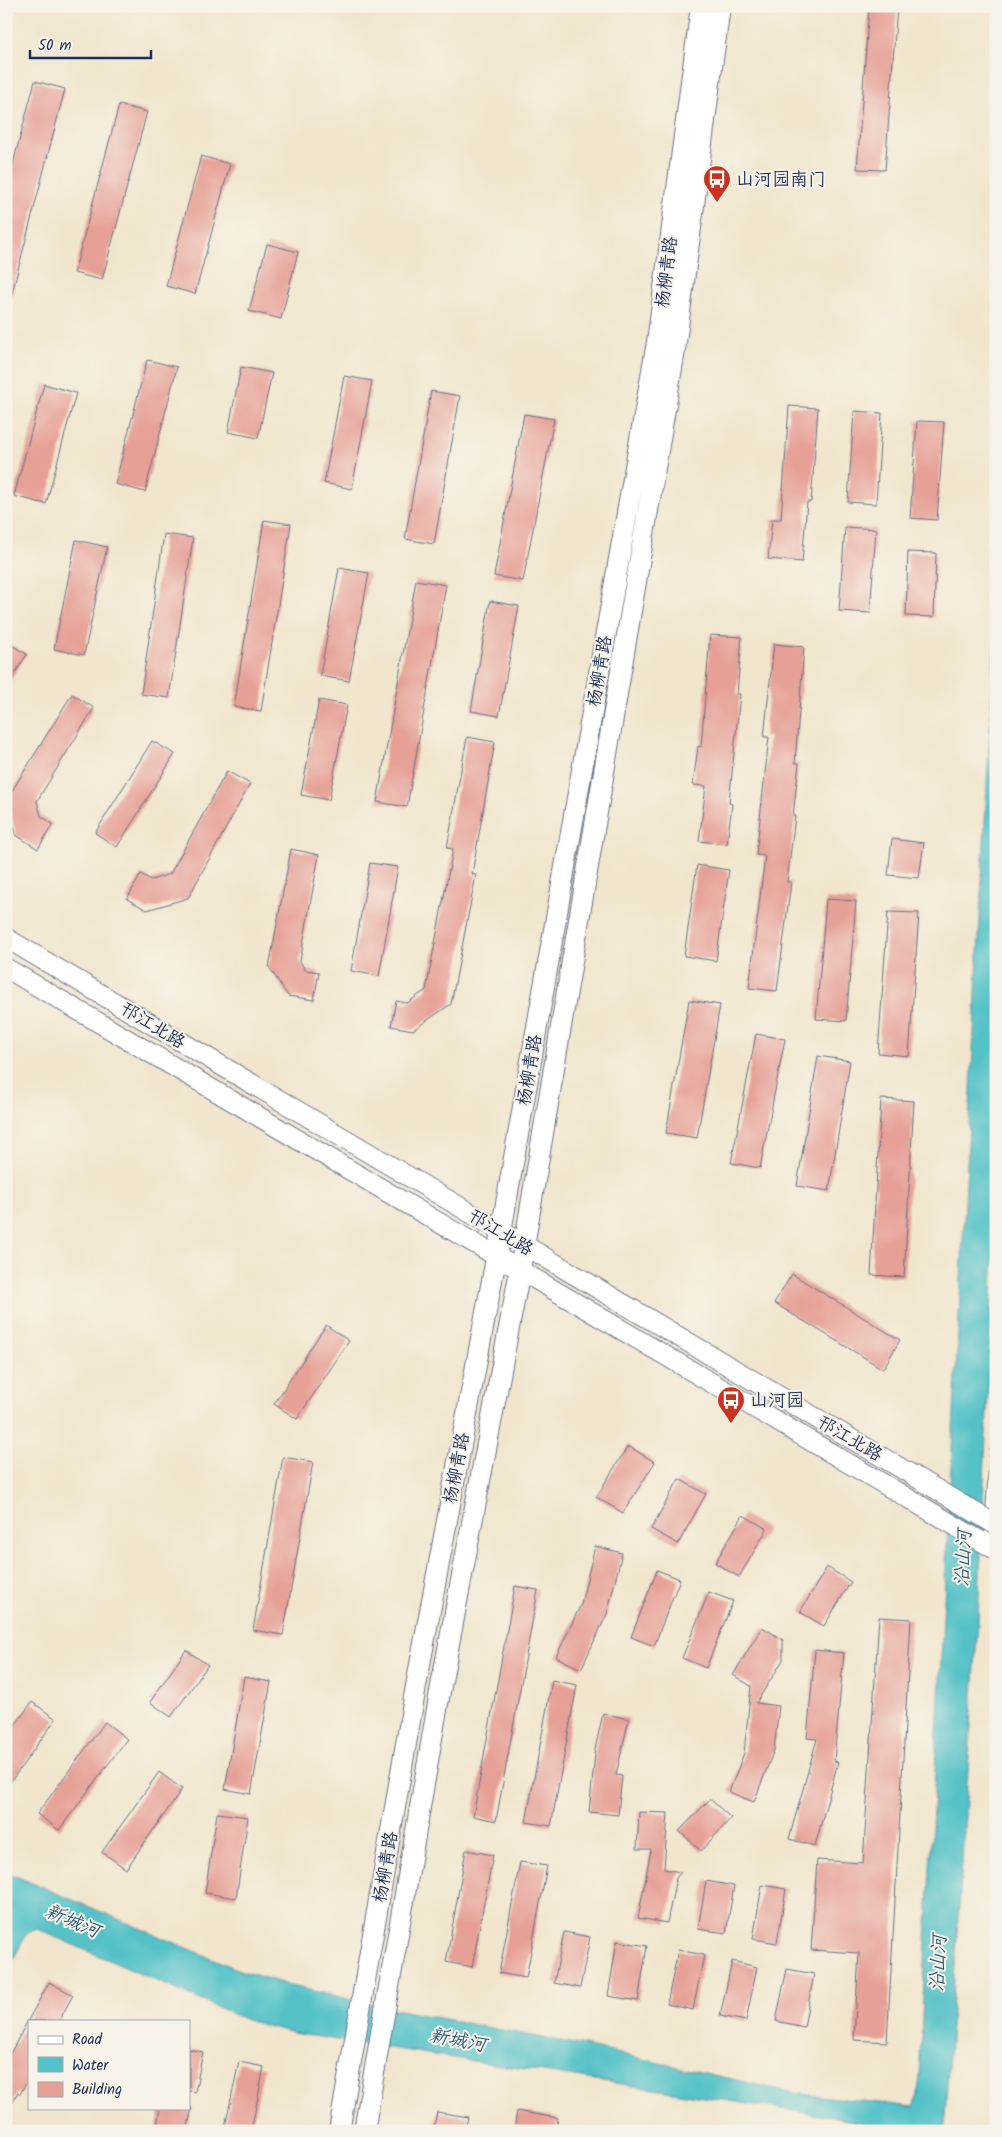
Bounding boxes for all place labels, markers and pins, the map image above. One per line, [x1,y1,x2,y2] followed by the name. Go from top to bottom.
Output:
[702,164,732,203] bus stop icon: 山河园南门
[736,166,826,195] place label: 山河园南门
[716,1385,746,1424] bus stop icon: 山河园
[750,1387,804,1416] place label: 山河园

